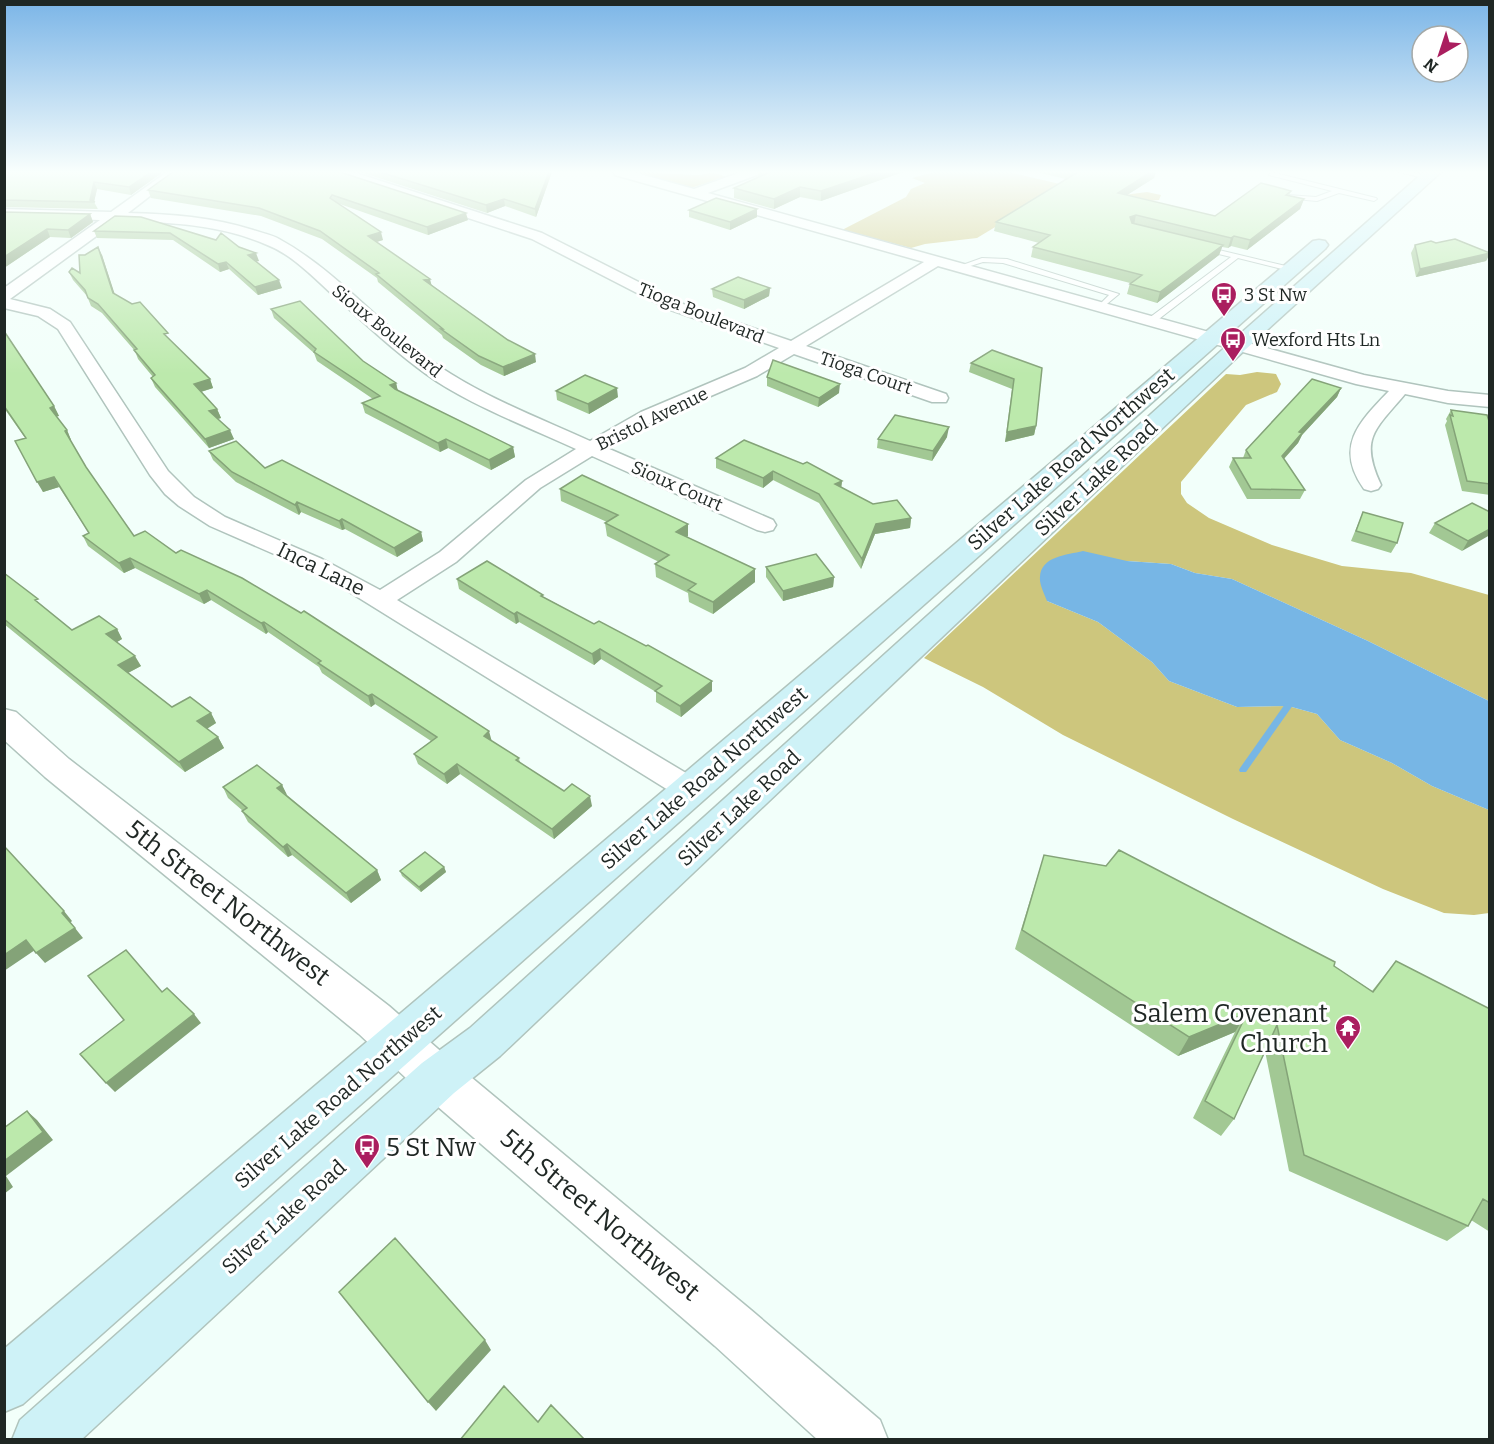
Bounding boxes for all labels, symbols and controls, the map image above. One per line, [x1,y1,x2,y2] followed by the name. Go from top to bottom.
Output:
[1410,24,1470,84] north arrow
[1420,54,1442,77] text: N
[635,278,767,348] street label: Tioga Boulevard
[327,280,447,382] street label: Sioux Boulevard
[1209,280,1239,318] bus stop icon: 3 St Nw
[1244,284,1307,306] place label: 3 St Nw
[1218,325,1248,363] bus stop icon: Wexford Hts Ln
[1252,329,1381,351] place label: Wexford Hts Ln
[817,347,916,399] street label: Tioga Court
[962,362,1180,556] street label: Silver Lake Road Northwest
[593,382,711,456] street label: Bristol Avenue
[1029,415,1163,541] street label: Silver Lake Road
[628,456,727,516] street label: Sioux Court
[273,537,369,601] street label: Inca Lane
[595,681,813,875] street label: Silver Lake Road Northwest
[672,745,806,871] street label: Silver Lake Road
[120,814,337,993] street label: 5th Street Northwest
[1133,998,1329,1059] place label: Salem Covenant Church
[229,1000,447,1194] street label: Silver Lake Road Northwest
[1333,1013,1363,1051] temple icon: Salem Covenant Church
[494,1123,706,1308] street label: 5th Street Northwest
[352,1132,382,1170] bus stop icon: 5 St Nw
[386,1132,476,1163] place label: 5 St Nw
[216,1154,352,1280] street label: Silver Lake Road

